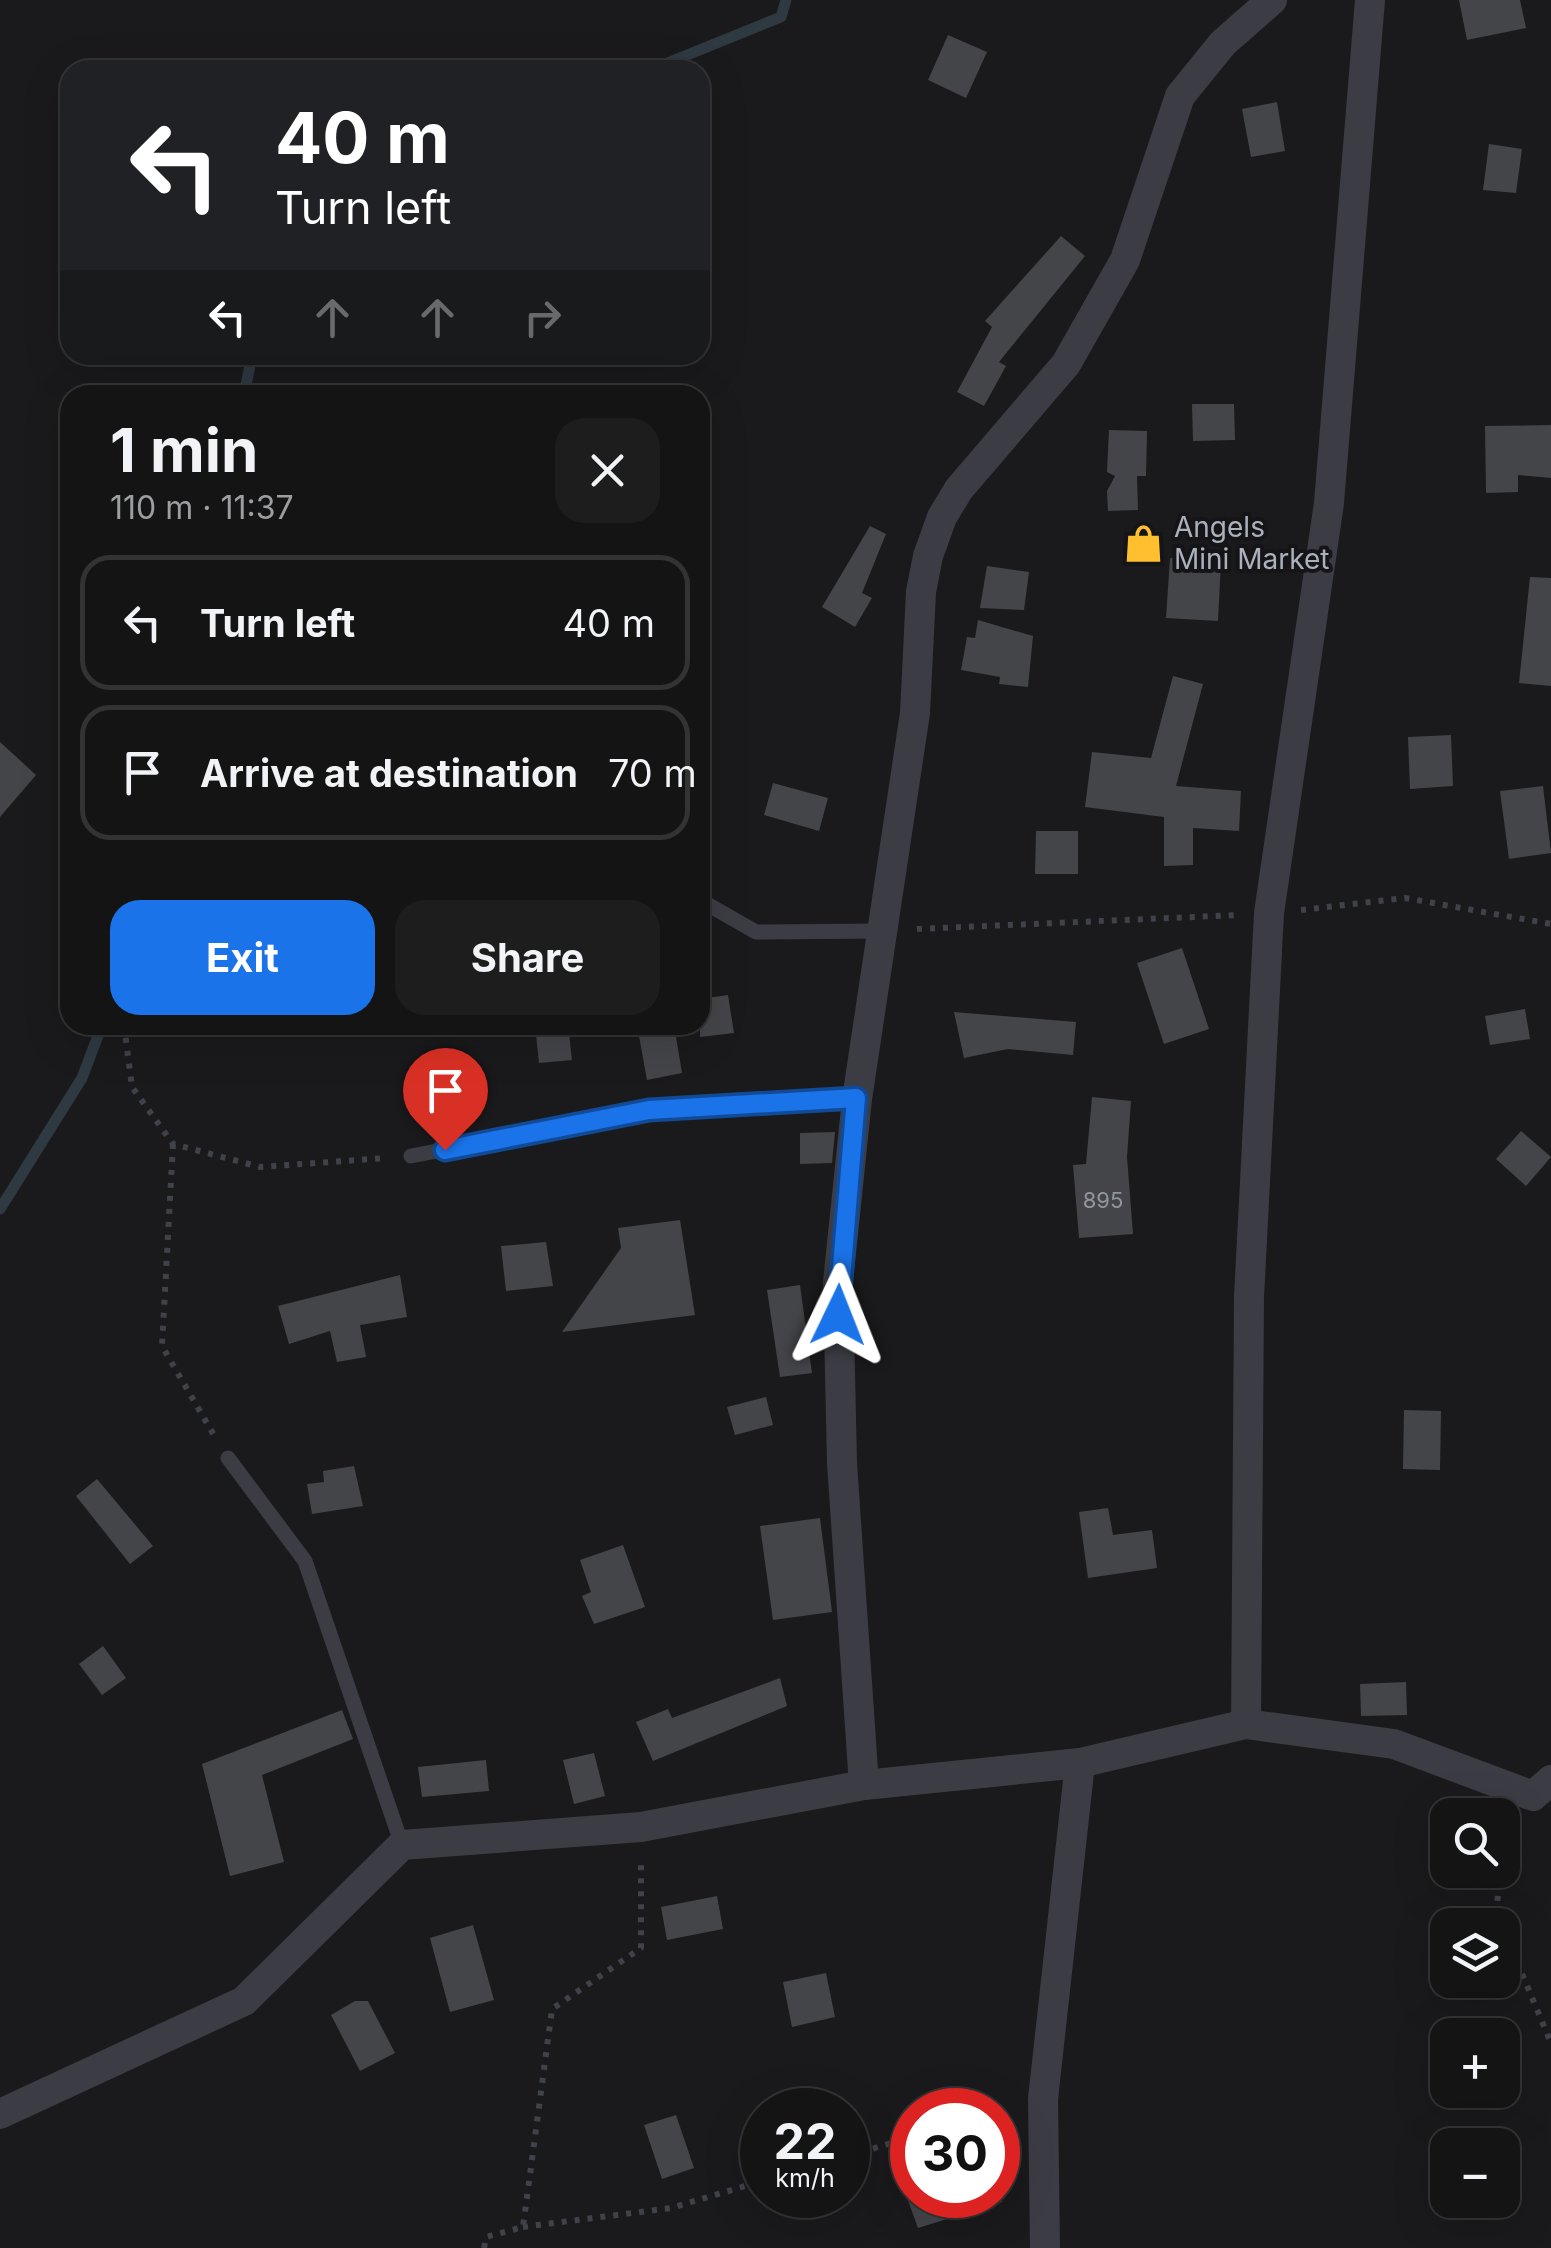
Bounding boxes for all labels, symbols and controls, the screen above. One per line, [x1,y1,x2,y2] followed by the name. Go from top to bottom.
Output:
[275,95,450,180] text: 40 m
[110,100,240,230] icon: left
[275,180,451,235] text: Turn left
[200,290,255,345] icon: left
[305,290,360,345] icon: ahead
[410,290,465,345] icon: ahead
[515,290,570,345] icon: right
[110,414,258,486] text: 1 min
[555,418,660,523] button: close
[110,488,294,527] text: 110 m · 11:37
[1174,510,1330,576] place label: Angels Mini Market
[1123,522,1165,564] shop icon: Angels Mini Market
[115,595,170,650] icon: left
[200,600,355,646] text: Turn left
[563,600,655,646] text: 40 m
[115,745,170,800] icon: arrive
[200,750,578,796] text: Arrive at destination
[608,750,697,796] text: 70 m
[110,900,375,1015] button: Exit
[395,900,660,1015] button: Share
[403,1048,488,1151] pin
[418,1063,473,1118] icon: arrive
[1083,1187,1123,1213] house number: 895
[786,1263,890,1367] position arrow
[1430,1798,1520,2218] map controls
[1430,1798,1520,1888] button: search
[1430,1908,1520,1998] button: layers
[1430,2018,1520,2108] button: +
[890,2088,1020,2218] speed limit sign: 30
[774,2111,837,2171] text: 22
[1430,2128,1520,2218] button: −
[775,2163,835,2193] text: km/h

